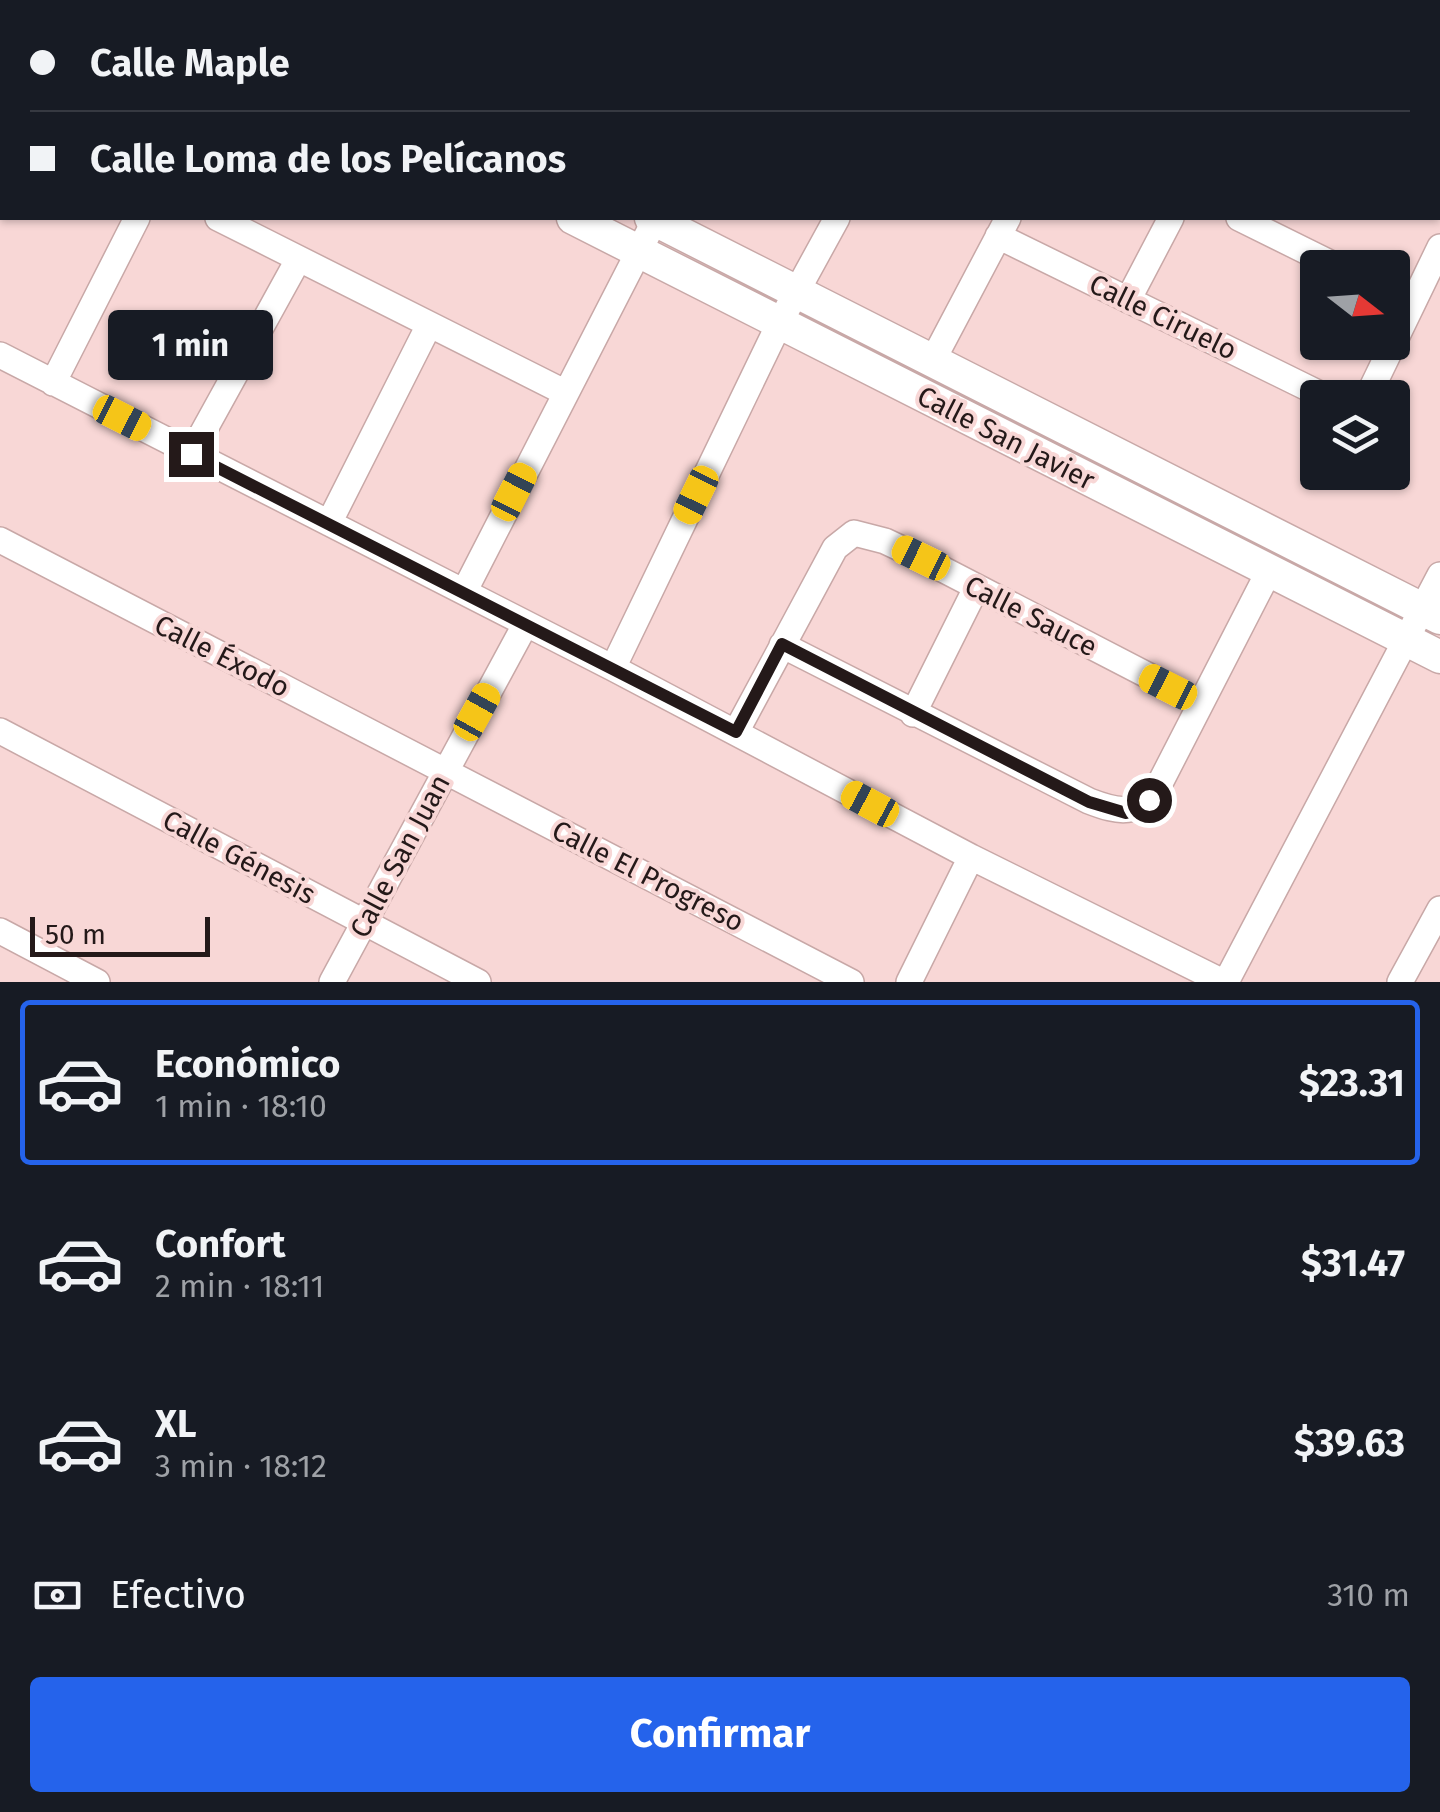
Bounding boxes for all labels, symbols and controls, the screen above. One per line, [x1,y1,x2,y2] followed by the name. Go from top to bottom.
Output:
[90,40,290,86] text: Calle Maple
[90,136,566,182] text: Calle Loma de los Pelícanos
[1300,250,1410,360] north arrow
[1300,250,1410,490] map controls
[1084,267,1242,367] street label: Calle Ciruelo
[109,309,274,379] callout: 1 min
[152,326,229,364] text: 1 min
[912,379,1100,497] street label: Calle San Javier
[1300,380,1410,490] button: layers
[88,391,156,445] car
[169,432,214,477] route end
[487,458,541,526] car
[669,461,723,529] car
[887,531,955,585] car
[959,569,1103,663] street label: Calle Sauce
[149,608,295,704] street label: Calle Éxodo
[1134,660,1202,714] car
[449,678,505,746] car
[343,769,457,943] street label: Calle San Juan
[836,777,904,831] car
[1127,778,1172,823] route start
[157,803,321,911] street label: Calle Génesis
[547,813,749,939] street label: Calle El Progreso
[30,912,210,956] scale bar
[45,918,106,951] text: 50 m
[35,1038,125,1128] icon: car
[155,1041,340,1087] text: Económico
[1299,1060,1405,1106] text: $23.31
[155,1087,327,1125] text: 1 min · 18:10
[35,1218,125,1308] icon: car
[155,1221,285,1267] text: Confort
[1301,1240,1405,1286] text: $31.47
[155,1267,324,1305] text: 2 min · 18:11
[35,1398,125,1488] icon: car
[155,1401,197,1447] text: XL
[1294,1420,1405,1466] text: $39.63
[155,1447,327,1485] text: 3 min · 18:12
[30,1568,85,1623] icon: cash
[110,1572,246,1618] text: Efectivo
[1327,1576,1410,1614] text: 310 m
[30,1677,1410,1792] button: Confirmar

